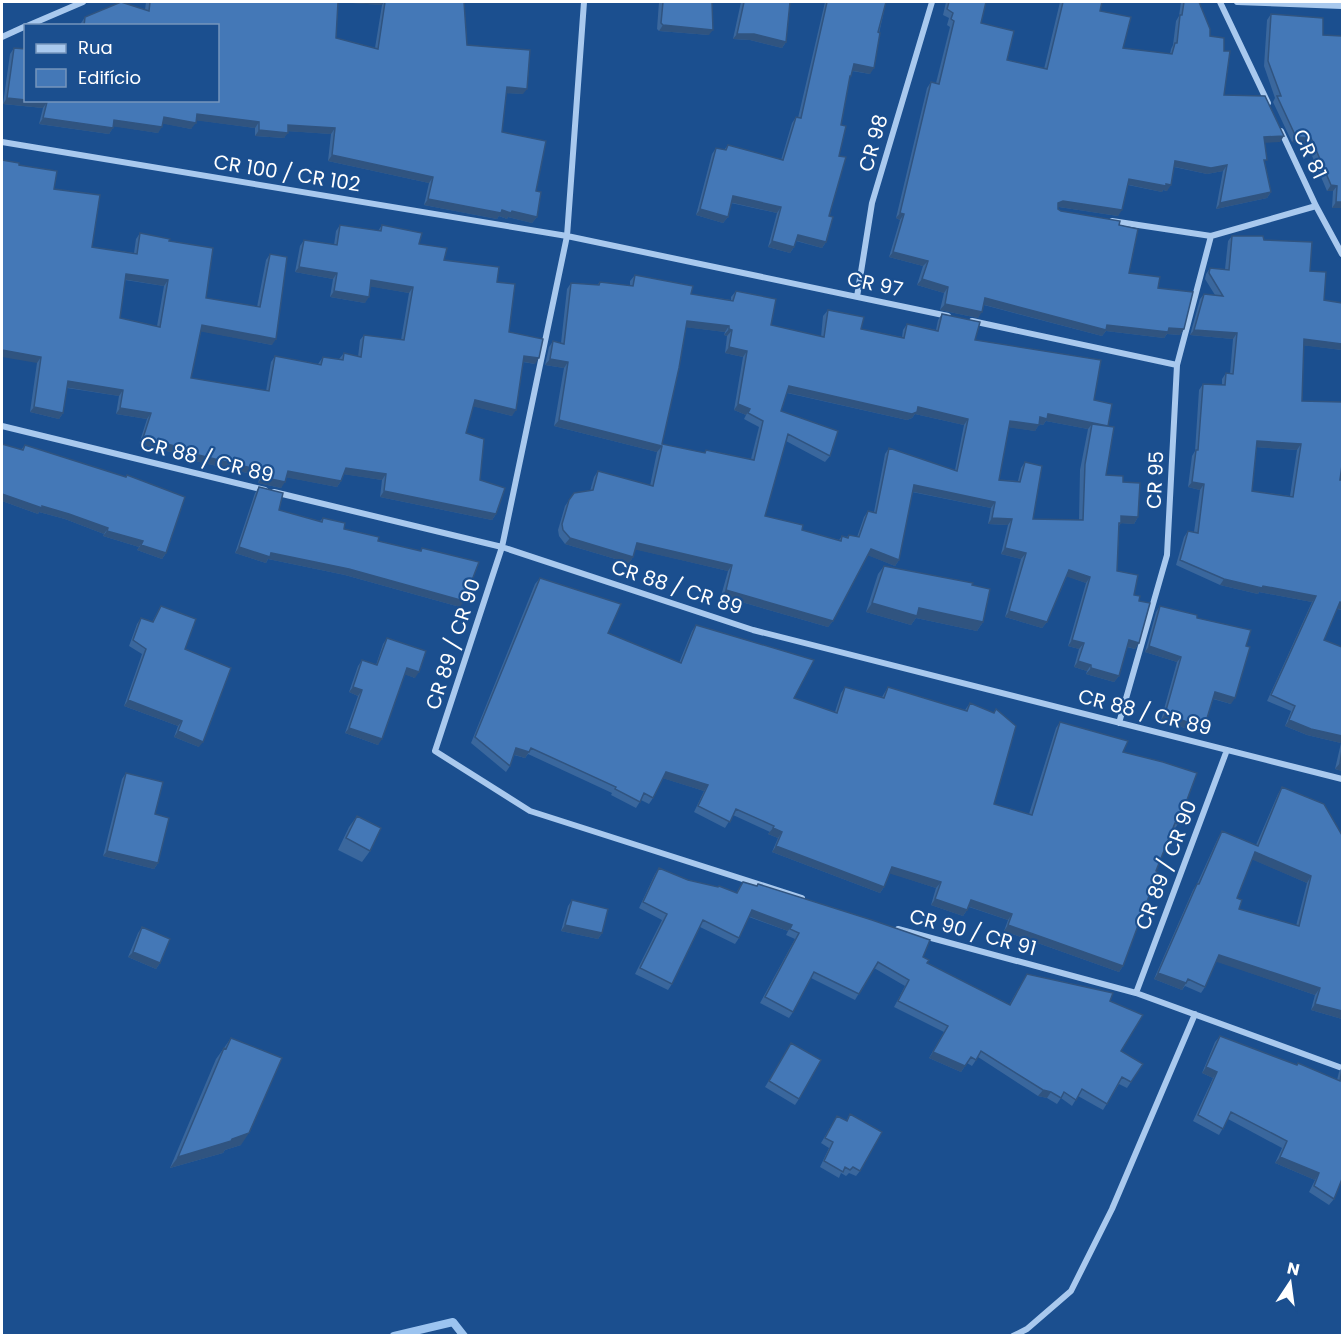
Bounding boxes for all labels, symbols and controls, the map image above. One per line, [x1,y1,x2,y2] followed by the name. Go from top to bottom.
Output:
[24,24,219,102] legend
[78,35,113,60] text: Rua
[78,65,141,90] text: Edifício
[852,111,894,175] street label: CR 98
[1286,125,1334,183] street label: CR 81
[212,148,362,198] street label: CR 100 / CR 102
[844,264,906,304] street label: CR 97
[137,429,277,489] street label: CR 88 / CR 89
[1139,450,1171,510] street label: CR 95
[608,553,746,621] street label: CR 88 / CR 89
[419,575,487,713] street label: CR 89 / CR 90
[1075,682,1215,742] street label: CR 88 / CR 89
[1128,796,1204,934] street label: CR 89 / CR 90
[906,902,1040,962] street label: CR 90 / CR 91
[1260,1253,1320,1313] north arrow
[1285,1256,1302,1281] text: N

